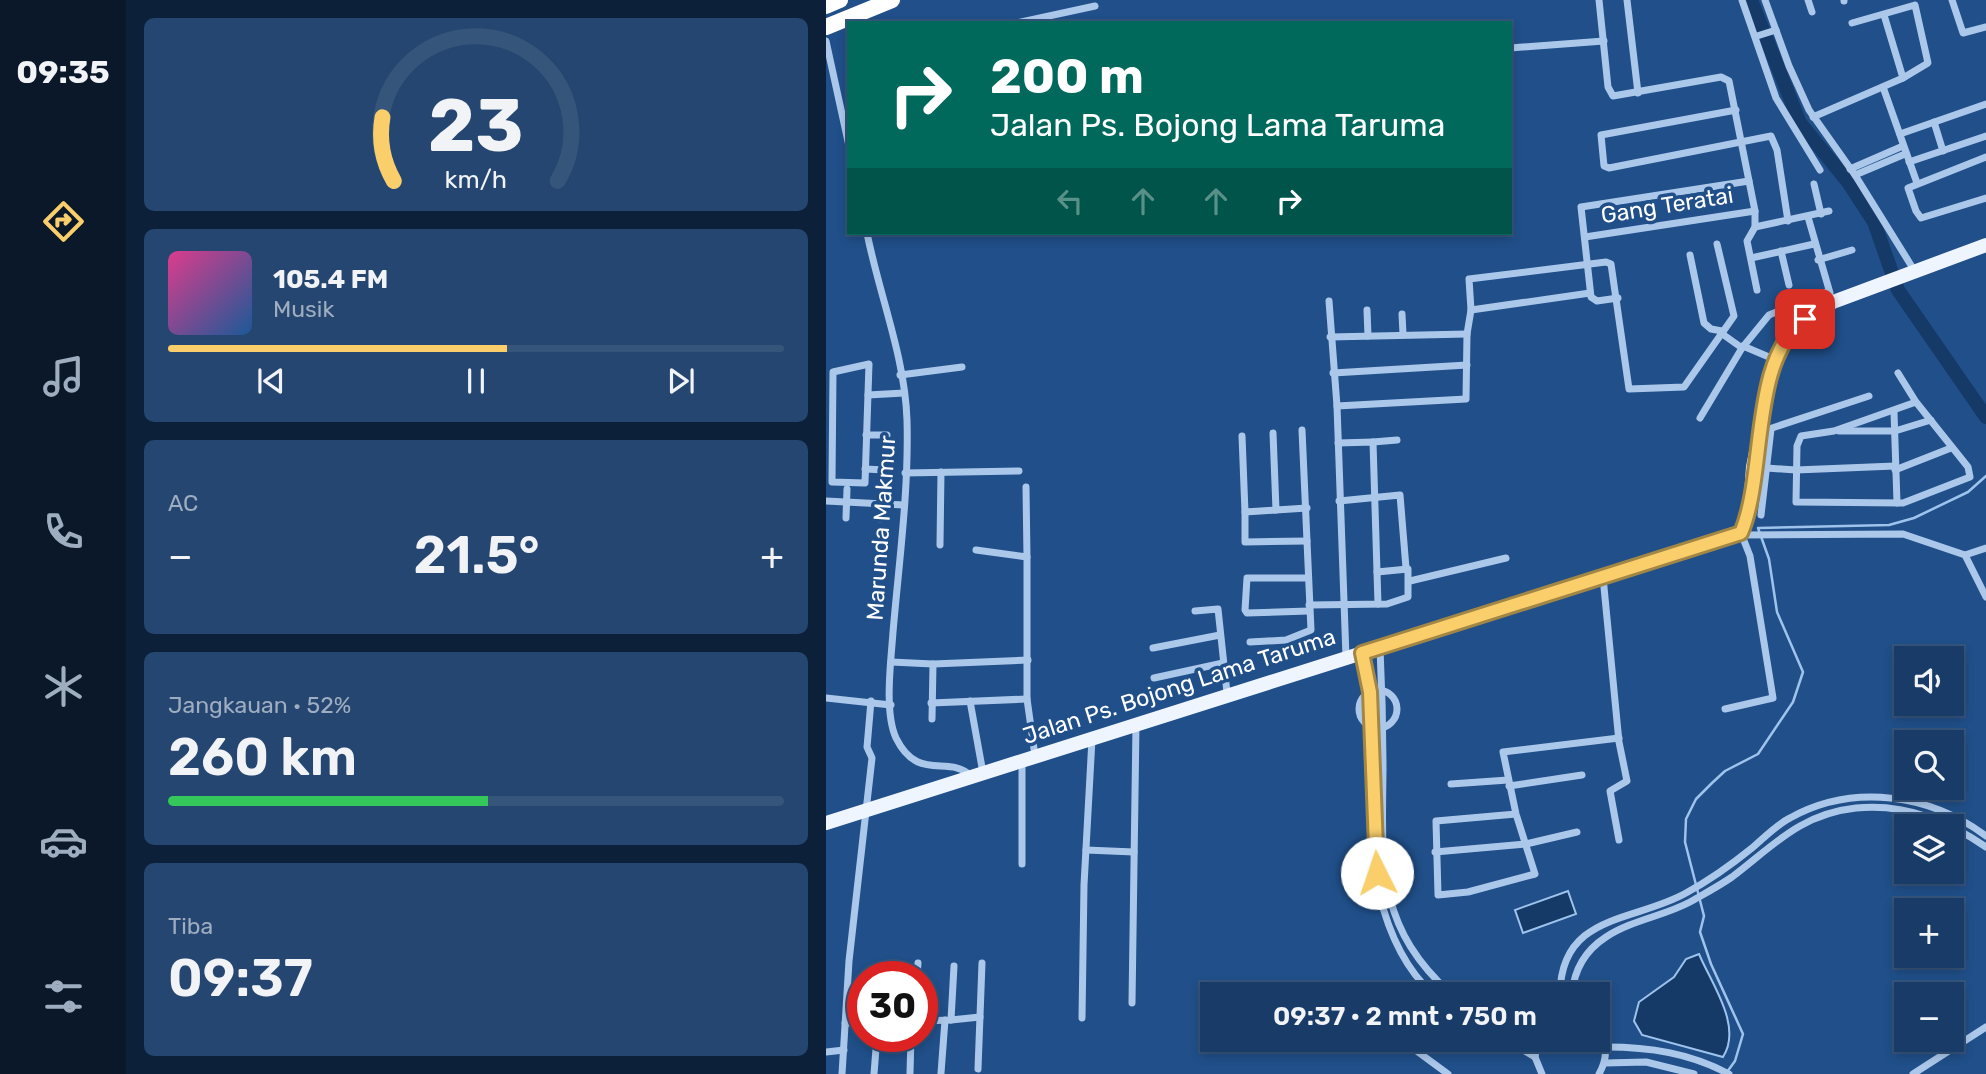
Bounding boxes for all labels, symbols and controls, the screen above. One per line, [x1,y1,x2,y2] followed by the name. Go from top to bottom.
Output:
[990,47,1144,105] text: 200 m
[875,49,966,140] icon: right
[16,53,110,91] text: 09:35
[428,83,524,169] text: 23
[990,106,1445,144] text: Jalan Ps. Bojong Lama Taruma
[445,164,507,193] text: km/h
[1599,181,1735,229] street label: Gang Teratai
[1051,182,1089,220] icon: left
[1124,182,1162,220] icon: ahead
[1197,182,1235,220] icon: ahead
[1270,182,1308,220] icon: right
[39,197,88,246] icon: directions
[273,264,388,295] text: 105.4 FM
[1775,289,1835,349] pin
[273,295,334,323] text: Musik
[1786,300,1824,338] icon: arrive
[39,352,88,401] icon: music
[252,362,290,400] icon: previous
[457,362,495,400] icon: pause
[662,362,700,400] icon: next
[861,434,901,621] street label: Marunda Makmur
[168,489,198,517] text: AC
[39,507,88,556] icon: phone
[413,524,540,586] text: 21.5°
[168,533,193,579] text: −
[760,533,784,579] text: +
[1019,622,1339,750] street label: Jalan Ps. Bojong Lama Taruma
[1894,646,1964,1052] map controls
[1894,646,1964,716] button: sound
[39,662,88,711] icon: climate
[168,691,351,719] text: Jangkauan · 52%
[168,726,357,788] text: 260 km
[1894,730,1964,800] button: search
[1894,814,1964,884] button: layers
[39,817,88,866] icon: car
[1340,836,1414,910] position arrow
[1894,898,1964,968] button: +
[168,912,213,940] text: Tiba
[168,947,313,1009] text: 09:37
[847,961,938,1052] speed limit sign: 30
[39,972,88,1021] icon: filters
[1894,982,1964,1052] button: −
[1273,1001,1537,1032] text: 09:37 · 2 mnt · 750 m

